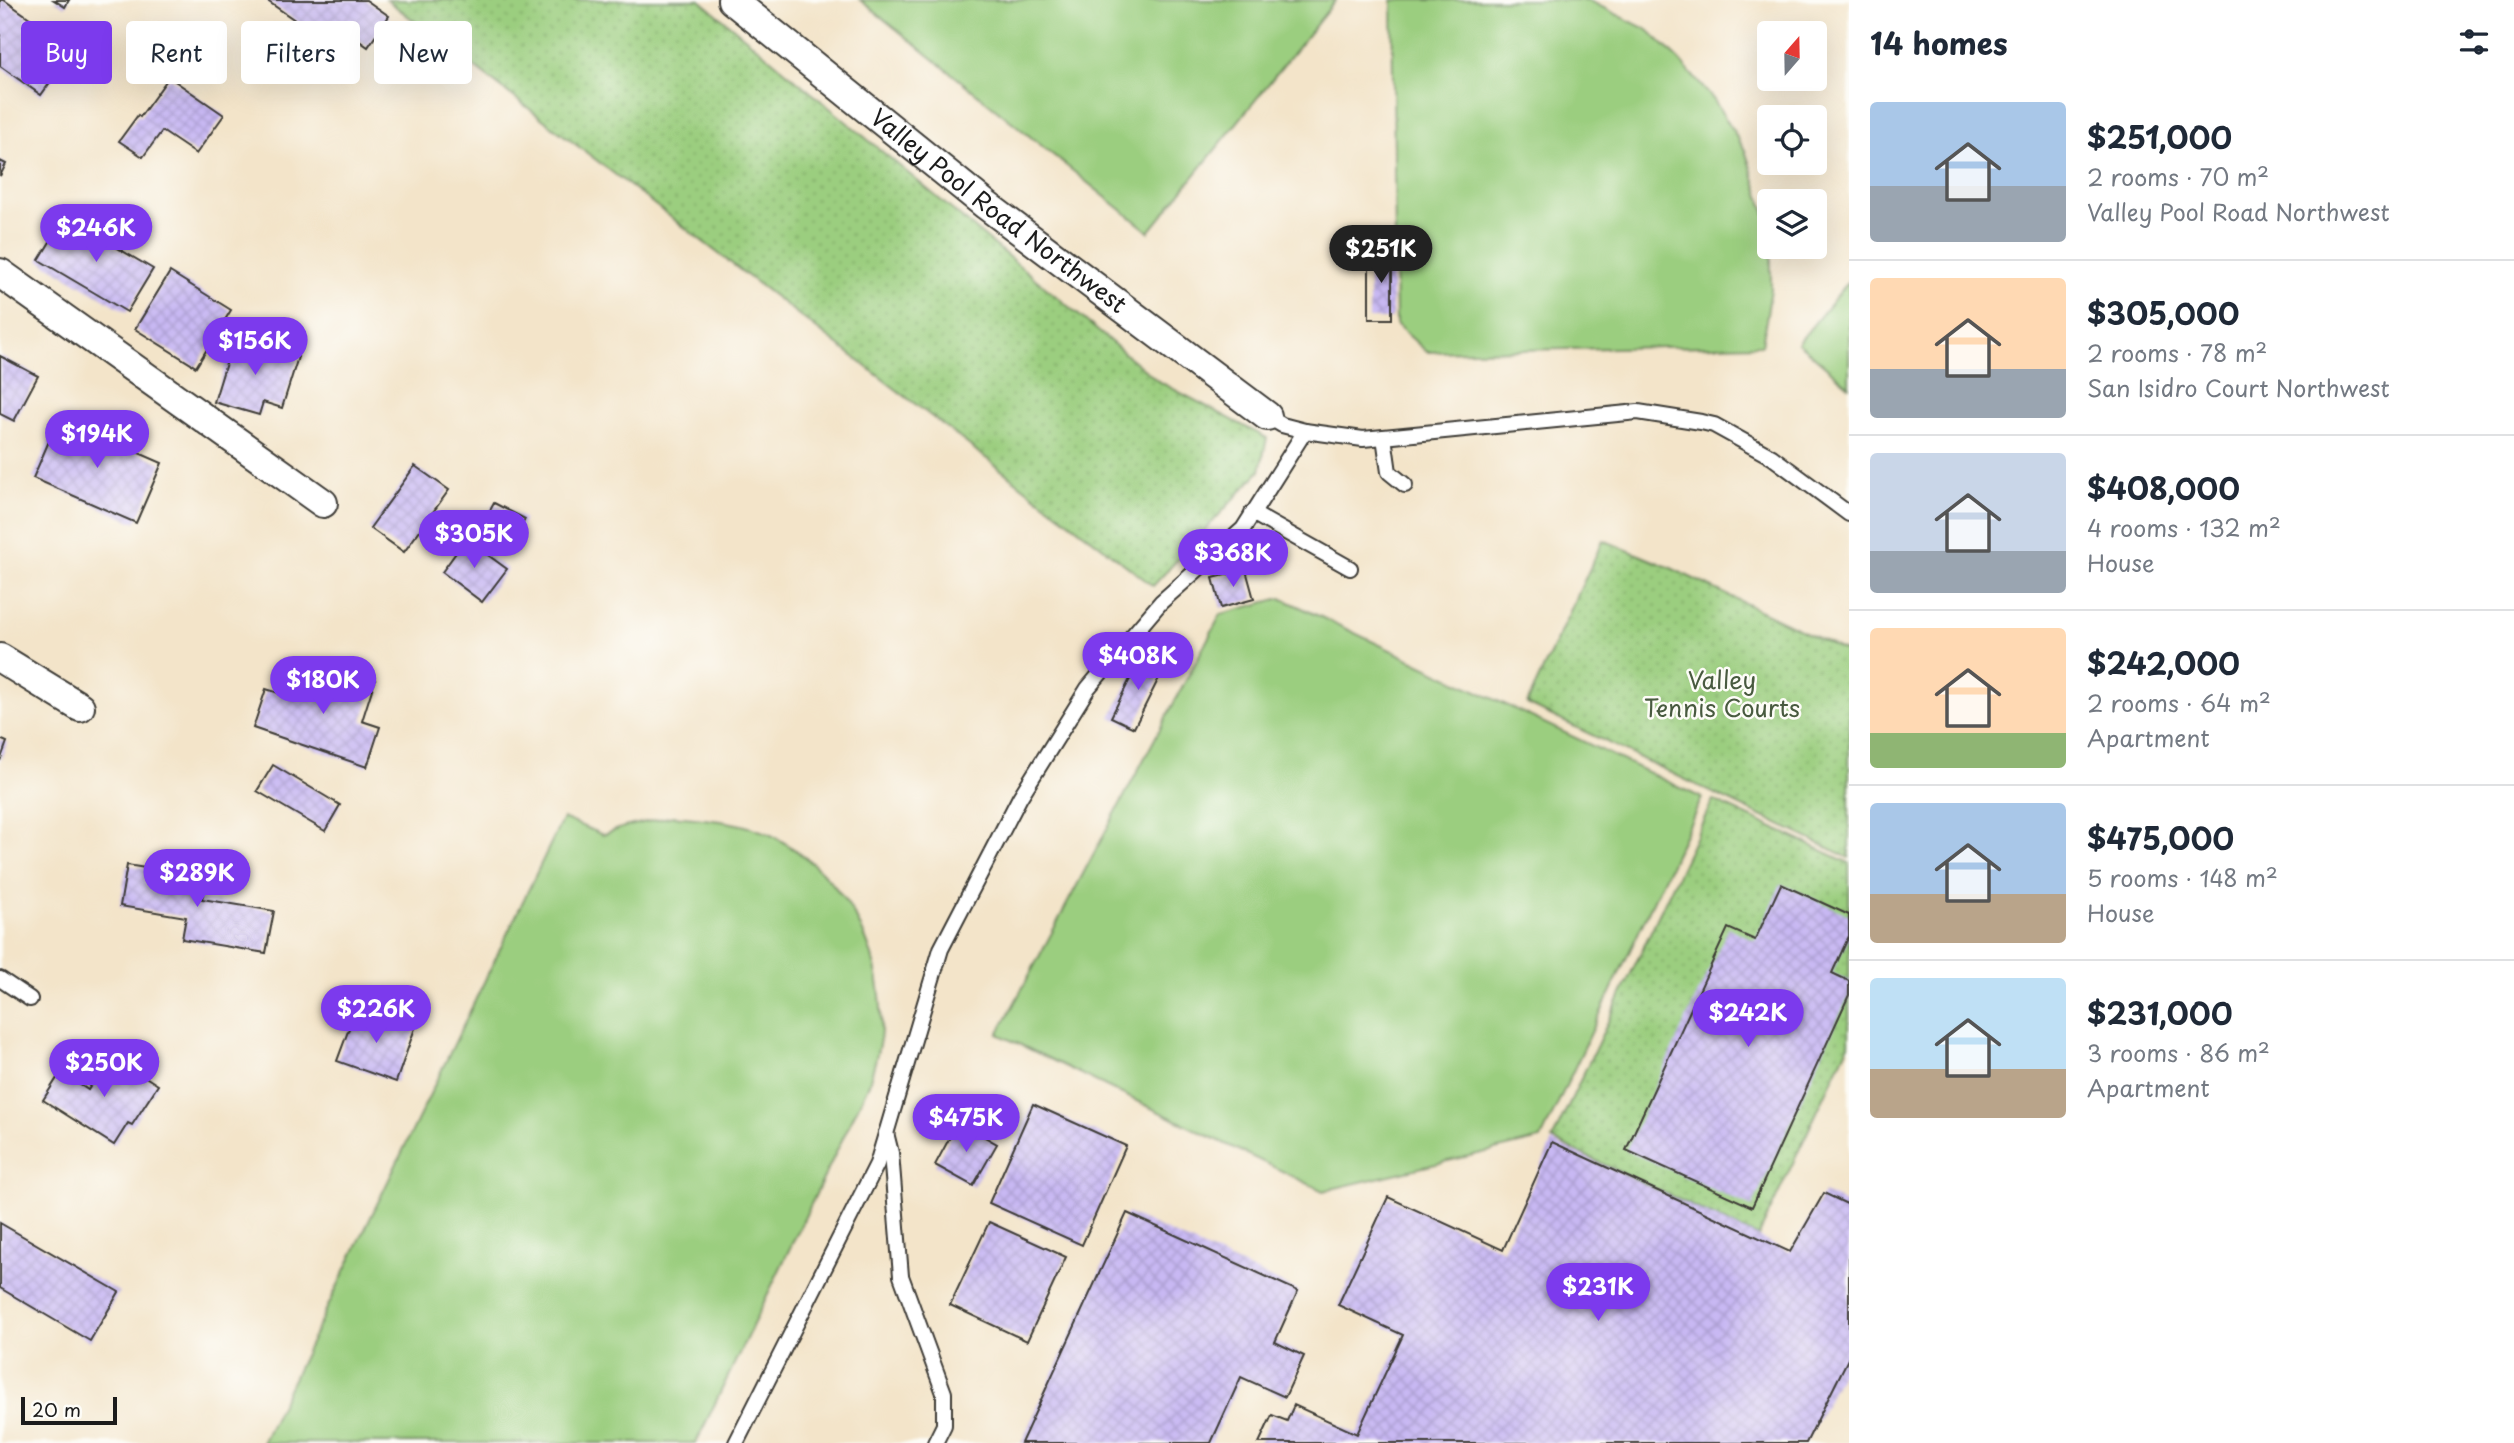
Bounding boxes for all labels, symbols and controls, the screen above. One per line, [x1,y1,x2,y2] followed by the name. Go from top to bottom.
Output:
[1870,20,2008,65] text: 14 homes
[21,21,112,84] chip: Buy
[126,21,227,84] chip: Rent
[241,21,360,84] chip: Filters
[374,21,472,84] chip: New
[1757,21,1827,91] north arrow
[1757,21,1827,259] map controls
[2455,23,2493,61] icon: filters
[864,99,1135,321] street label: Valley Pool Road Northwest
[1757,105,1827,175] button: locate
[2087,114,2232,159] text: $251,000
[1926,130,2010,214] icon: home
[2087,159,2269,194] text: 2 rooms · 70 m²
[1757,189,1827,259] button: layers
[2087,194,2390,229] text: Valley Pool Road Northwest
[47,204,145,264] pin: $246K
[56,209,136,244] text: $246K
[1332,226,1430,285] pin: $251K
[1345,230,1417,265] text: $251K
[2087,290,2239,335] text: $305,000
[1926,306,2010,390] icon: home
[206,318,304,377] pin: $156K
[219,322,291,357] text: $156K
[2087,335,2267,370] text: 2 rooms · 78 m²
[2087,370,2390,405] text: San Isidro Court Northwest
[48,410,146,470] pin: $194K
[61,415,133,450] text: $194K
[2087,465,2240,510] text: $408,000
[1926,481,2010,565] icon: home
[425,510,523,570] pin: $305K
[2087,510,2281,545] text: 4 rooms · 132 m²
[435,515,513,550] text: $305K
[1184,530,1282,589] pin: $368K
[1194,534,1272,569] text: $368K
[2087,545,2154,580] text: House
[1089,632,1187,692] pin: $408K
[1098,637,1178,672] text: $408K
[2087,640,2240,685] text: $242,000
[274,656,372,716] pin: $180K
[1926,656,2010,740] icon: home
[286,661,360,696] text: $180K
[1644,661,1800,725] park label: Valley Tennis Courts
[2087,685,2271,720] text: 2 rooms · 64 m²
[2087,720,2210,755] text: Apartment
[2087,815,2234,860] text: $475,000
[1926,831,2010,915] icon: home
[148,850,246,909] pin: $289K
[159,854,235,889] text: $289K
[2087,860,2278,895] text: 5 rooms · 148 m²
[2087,895,2154,930] text: House
[327,986,425,1045] pin: $226K
[337,990,415,1025] text: $226K
[1699,990,1797,1049] pin: $242K
[2087,990,2233,1035] text: $231,000
[1709,994,1787,1029] text: $242K
[1926,1006,2010,1090] icon: home
[2087,1035,2270,1070] text: 3 rooms · 86 m²
[55,1040,153,1099] pin: $250K
[65,1044,143,1079] text: $250K
[2087,1070,2210,1105] text: Apartment
[917,1094,1015,1154] pin: $475K
[929,1099,1003,1134] text: $475K
[1549,1264,1647,1323] pin: $231K
[1562,1268,1634,1303] text: $231K
[21,1394,117,1426] scale bar
[32,1395,81,1423] text: 20 m

